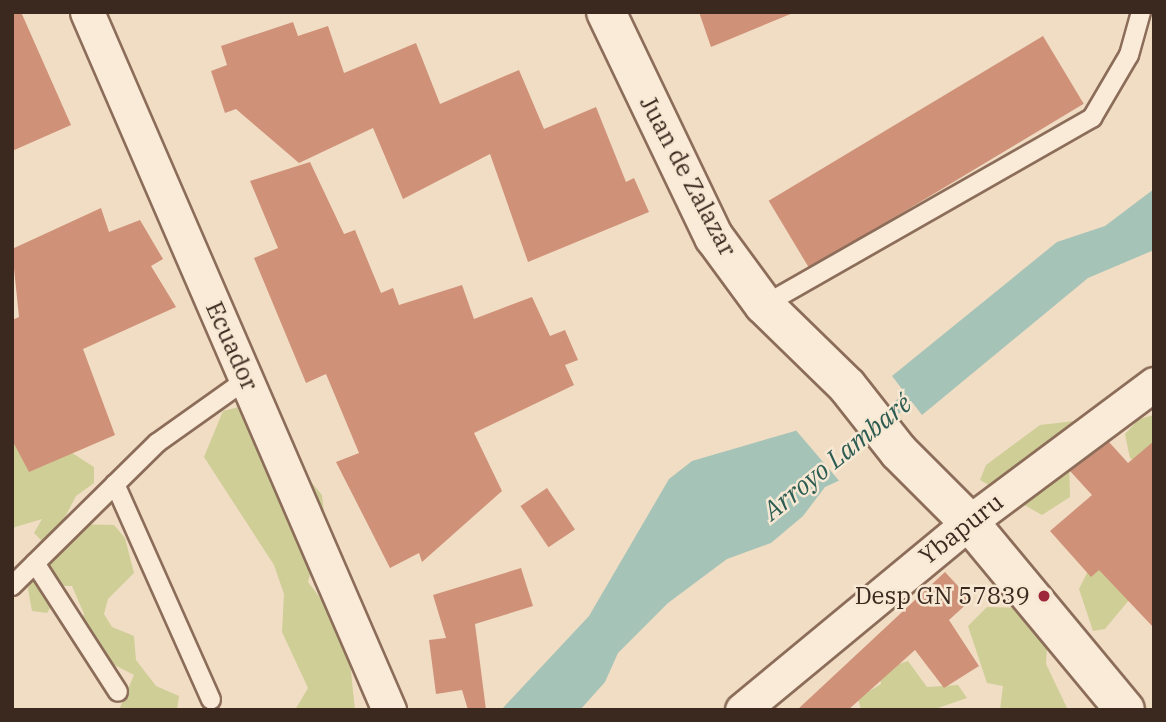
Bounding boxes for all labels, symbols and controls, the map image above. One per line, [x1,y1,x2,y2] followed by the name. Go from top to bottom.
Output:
[634,91,742,261] street label: Juan de Zalazar
[200,297,264,395] street label: Ecuador
[756,388,918,526] water label: Arroyo Lambaré
[913,487,1009,571] street label: Ybapuru
[855,582,1030,610] place label: Desp GN 57839
[1036,588,1052,604] marker: Desp GN 57839

